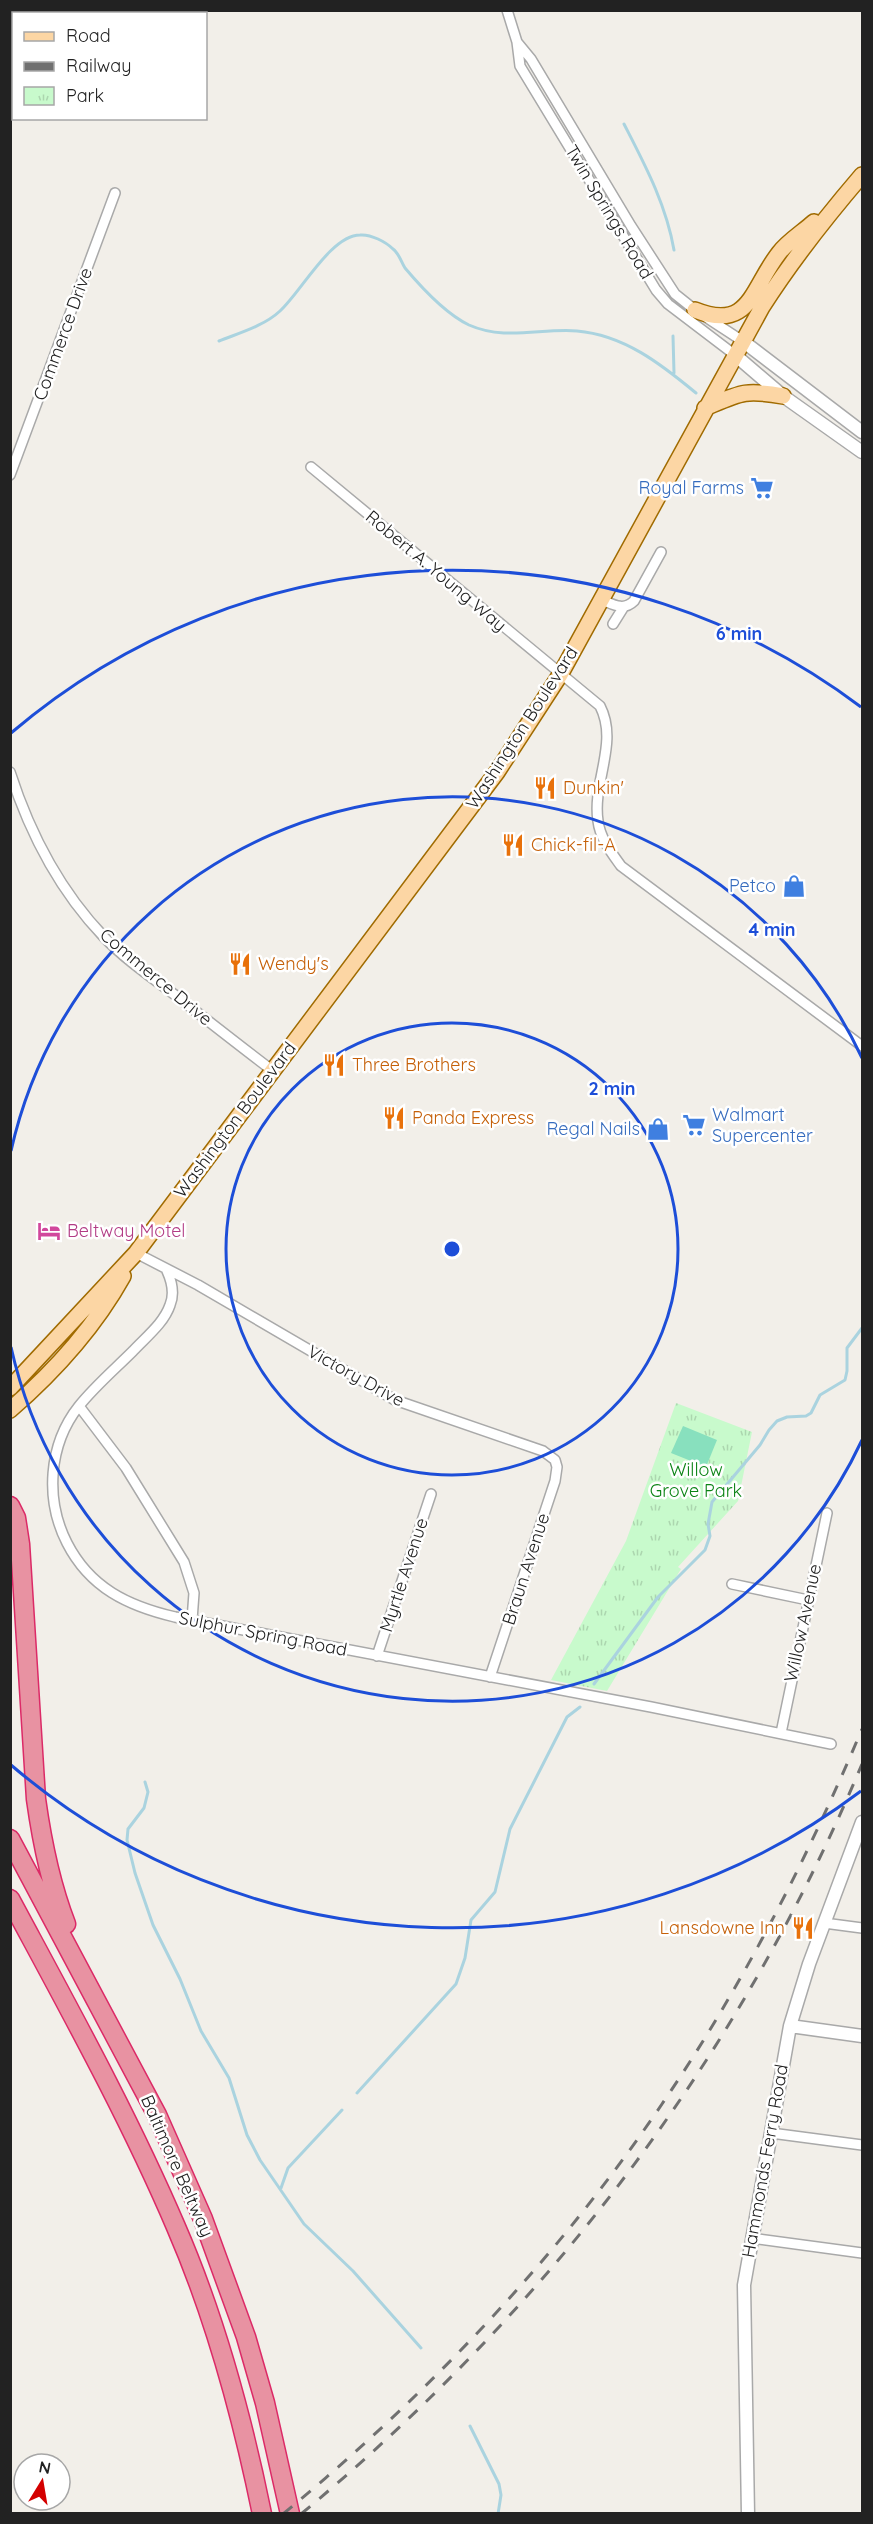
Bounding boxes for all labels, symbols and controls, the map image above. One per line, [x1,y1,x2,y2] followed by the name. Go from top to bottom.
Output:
[12,12,207,120] legend
[66,24,111,47] text: Road
[66,54,132,77] text: Railway
[66,84,104,107] text: Park
[560,140,659,283] street label: Twin Springs Road
[28,264,97,403] street label: Commerce Drive
[749,475,775,501] supermarket icon: Royal Farms
[638,476,744,499] place label: Royal Farms
[361,505,512,636] street label: Robert A. Young Way
[716,622,762,645] text: 6 min
[460,642,583,813] street label: Washington Boulevard
[532,775,558,801] restaurant icon: Dunkin'
[563,776,624,799] place label: Dunkin'
[500,832,526,858] restaurant icon: Chick-fil-A
[531,833,616,856] place label: Chick-fil-A
[781,873,807,899] shop icon: Petco
[729,874,776,897] place label: Petco
[748,918,796,941] text: 4 min
[95,923,217,1030] street label: Commerce Drive
[227,951,253,977] restaurant icon: Wendy's
[258,952,329,975] place label: Wendy's
[168,1037,301,1202] street label: Washington Boulevard
[321,1052,347,1078] restaurant icon: Three Brothers
[352,1053,476,1076] place label: Three Brothers
[589,1077,635,1100] text: 2 min
[712,1103,813,1147] place label: Walmart Supercenter
[381,1105,407,1131] restaurant icon: Panda Express
[412,1106,534,1129] place label: Panda Express
[681,1112,707,1138] supermarket icon: Walmart Supercenter
[645,1116,671,1142] shop icon: Regal Nails
[546,1117,640,1140] place label: Regal Nails
[36,1218,62,1244] hotel icon: Beltway Motel
[67,1219,186,1242] place label: Beltway Motel
[442,1239,462,1259] centre of rings
[304,1339,409,1412] street label: Victory Drive
[650,1458,742,1502] park label: Willow Grove Park
[497,1510,554,1628] street label: Braun Avenue
[374,1515,433,1635] street label: Myrtle Avenue
[779,1562,826,1684] street label: Willow Avenue
[177,1606,349,1661] street label: Sulphur Spring Road
[790,1915,816,1941] restaurant icon: Lansdowne Inn
[660,1916,785,1939] place label: Lansdowne Inn
[736,2062,793,2259] street label: Hammonds Ferry Road
[136,2091,219,2240] street label: Baltimore Beltway
[12,2452,72,2512] north arrow
[37,2456,53,2478] text: N

